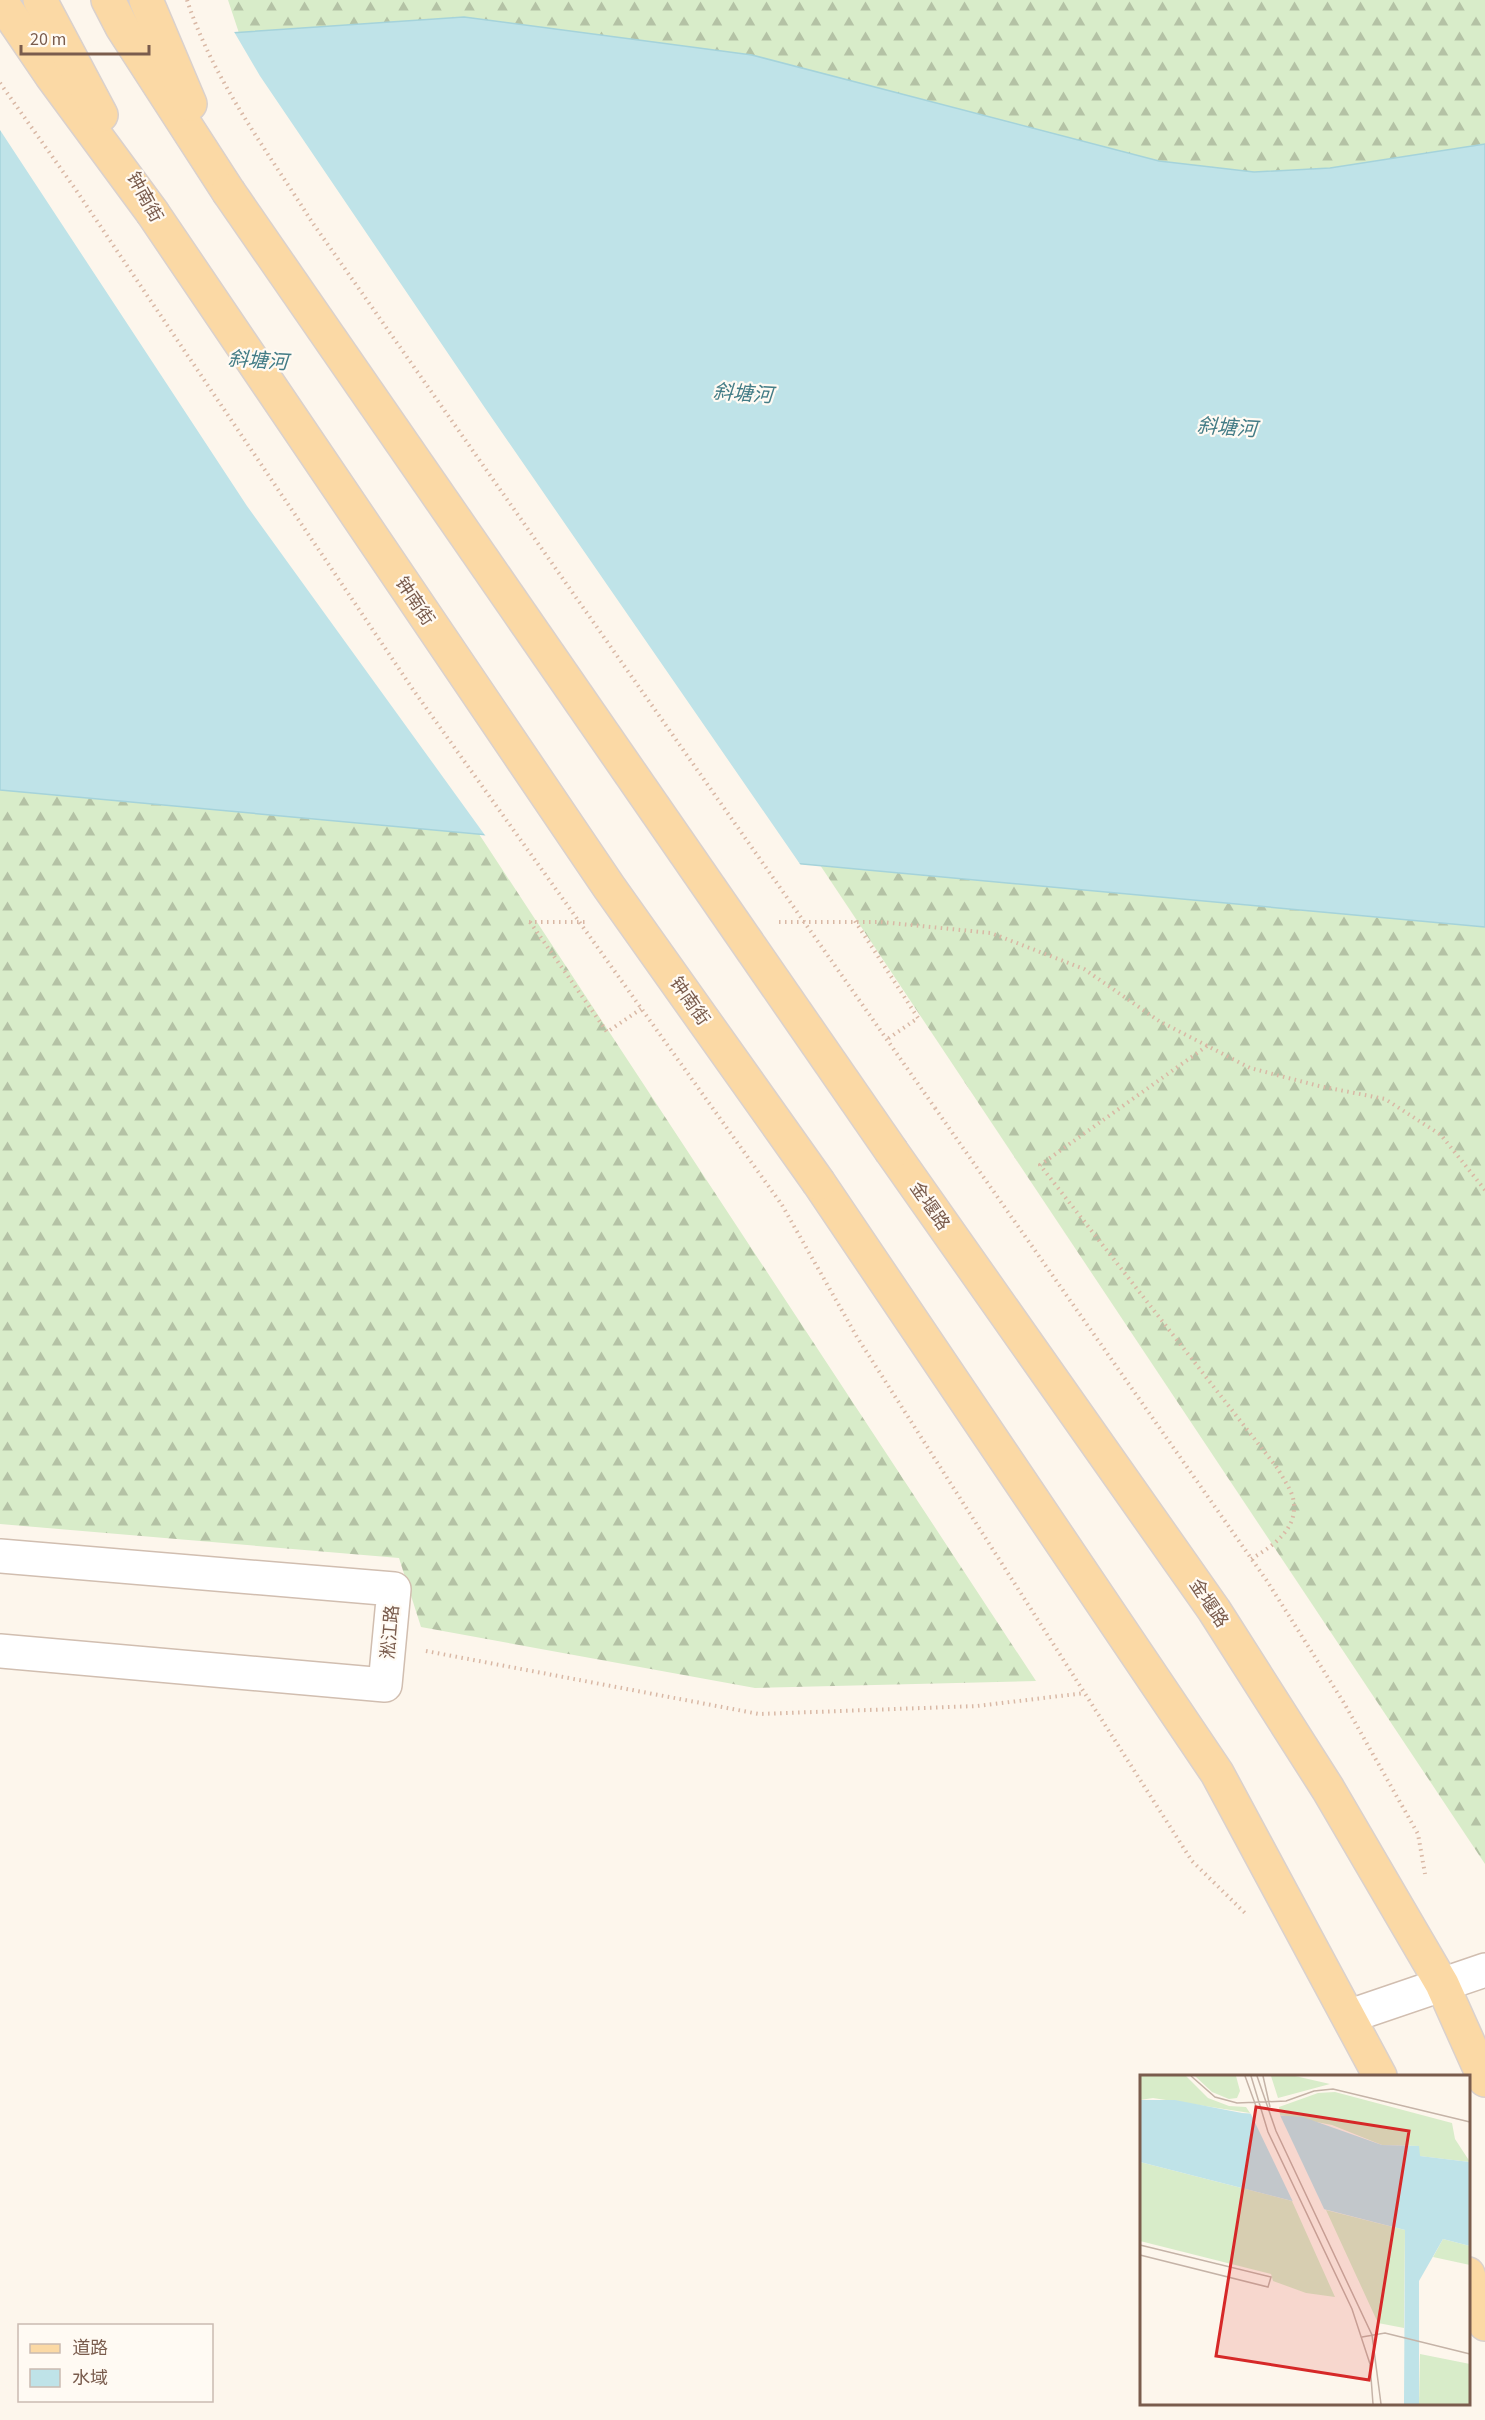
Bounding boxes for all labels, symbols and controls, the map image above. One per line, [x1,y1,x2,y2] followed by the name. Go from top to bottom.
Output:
[21,18,148,56] scale bar
[30,27,66,52] text: 20 m
[121,168,169,227] street label: 钟南街
[227,345,293,377] water label: 斜塘河
[712,378,778,410] water label: 斜塘河
[1196,412,1262,444] water label: 斜塘河
[389,572,440,631] street label: 钟南街
[664,972,715,1031] street label: 钟南街
[904,1177,955,1236] street label: 金堰路
[1183,1574,1234,1633] street label: 金堰路
[376,1604,405,1660] street label: 淞江路
[1140,2075,1470,2405] inset map
[18,2324,213,2402] legend
[72,2336,108,2361] text: 道路
[72,2366,108,2391] text: 水域

